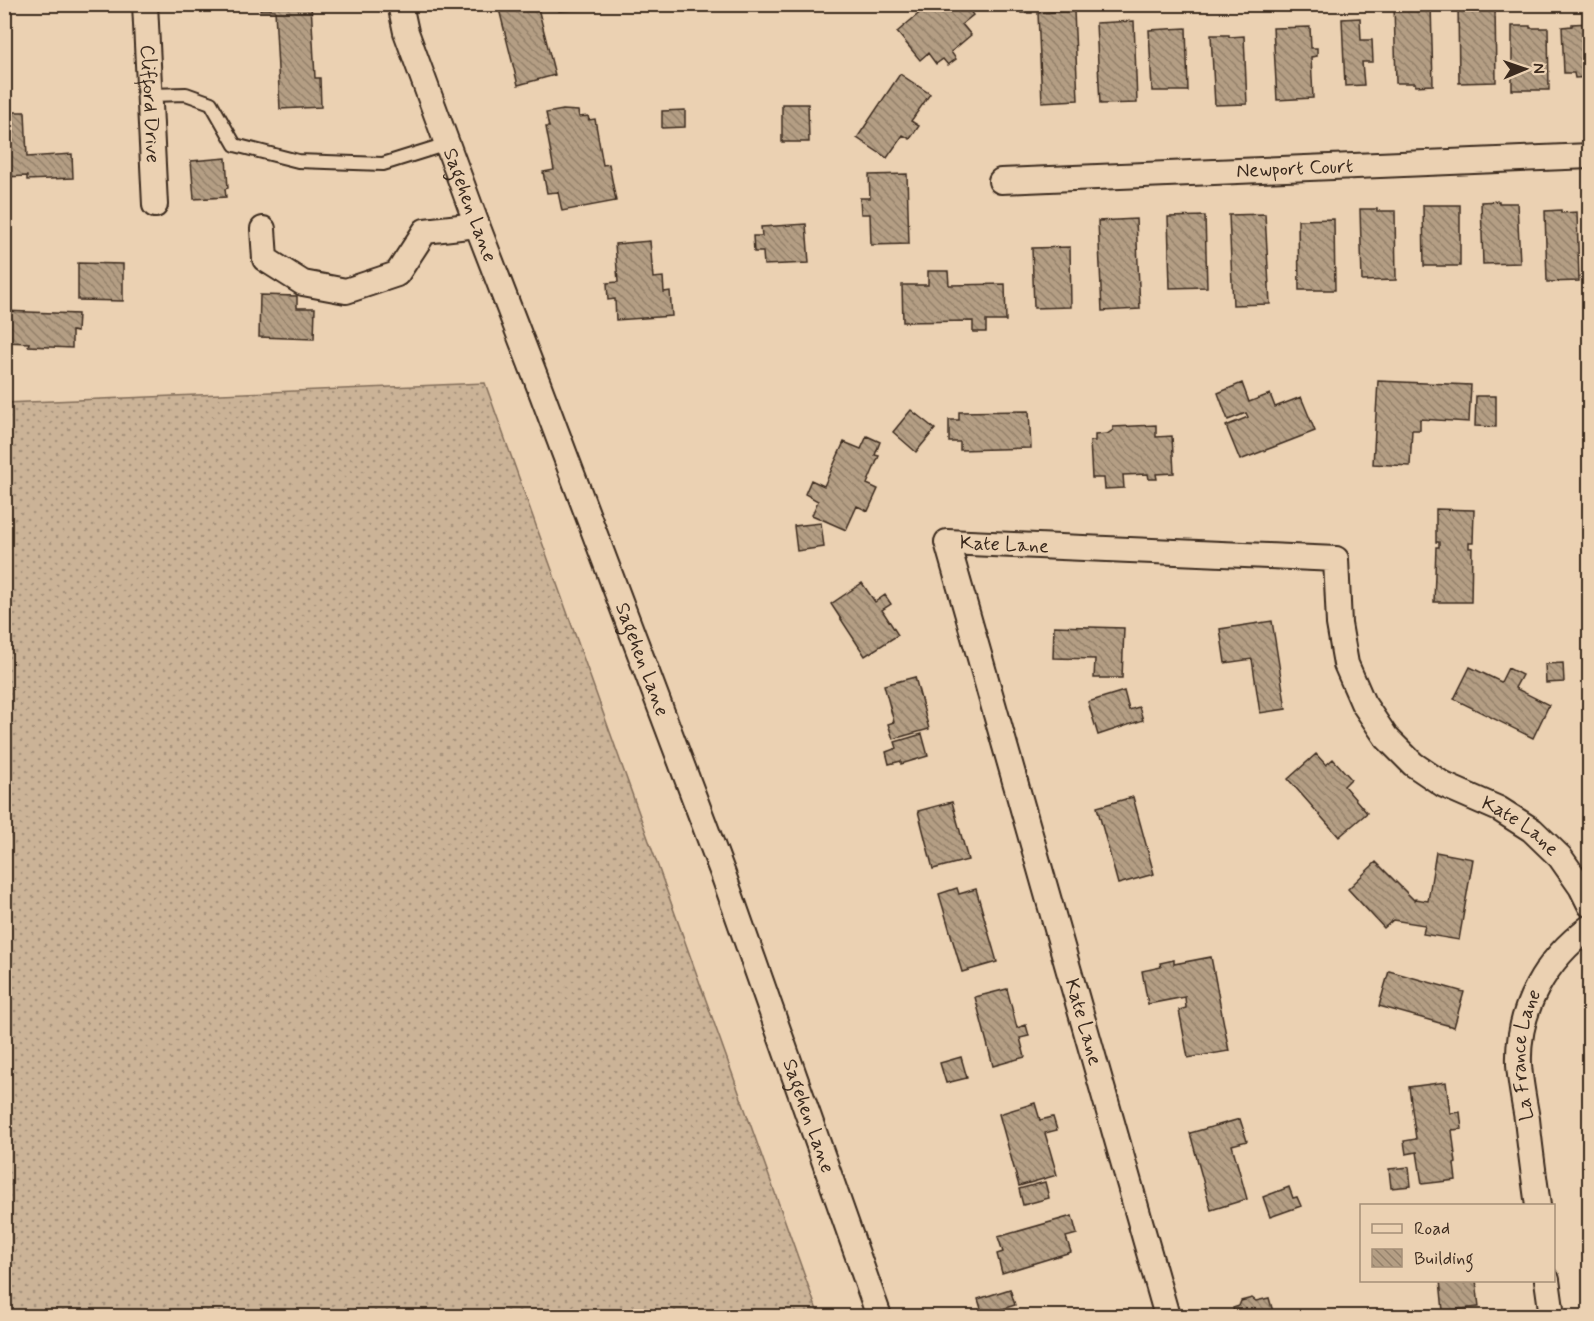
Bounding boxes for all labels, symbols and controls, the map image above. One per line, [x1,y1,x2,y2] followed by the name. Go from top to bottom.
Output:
[1495,39,1555,99] north arrow
[133,44,166,164] street label: Clifford Drive
[1528,63,1549,74] text: N
[436,144,503,266] street label: Sagehen Lane
[1236,153,1354,185] street label: Newport Court
[959,529,1050,560] street label: Kate Lane
[608,599,676,720] street label: Sagehen Lane
[1477,790,1565,862] street label: Kate Lane
[1058,975,1108,1069] street label: Kate Lane
[1505,984,1548,1123] street label: La France Lane
[776,1055,841,1177] street label: Sagehen Lane
[1360,1204,1555,1282] legend
[1414,1217,1450,1241] text: Road
[1414,1247,1474,1273] text: Building

